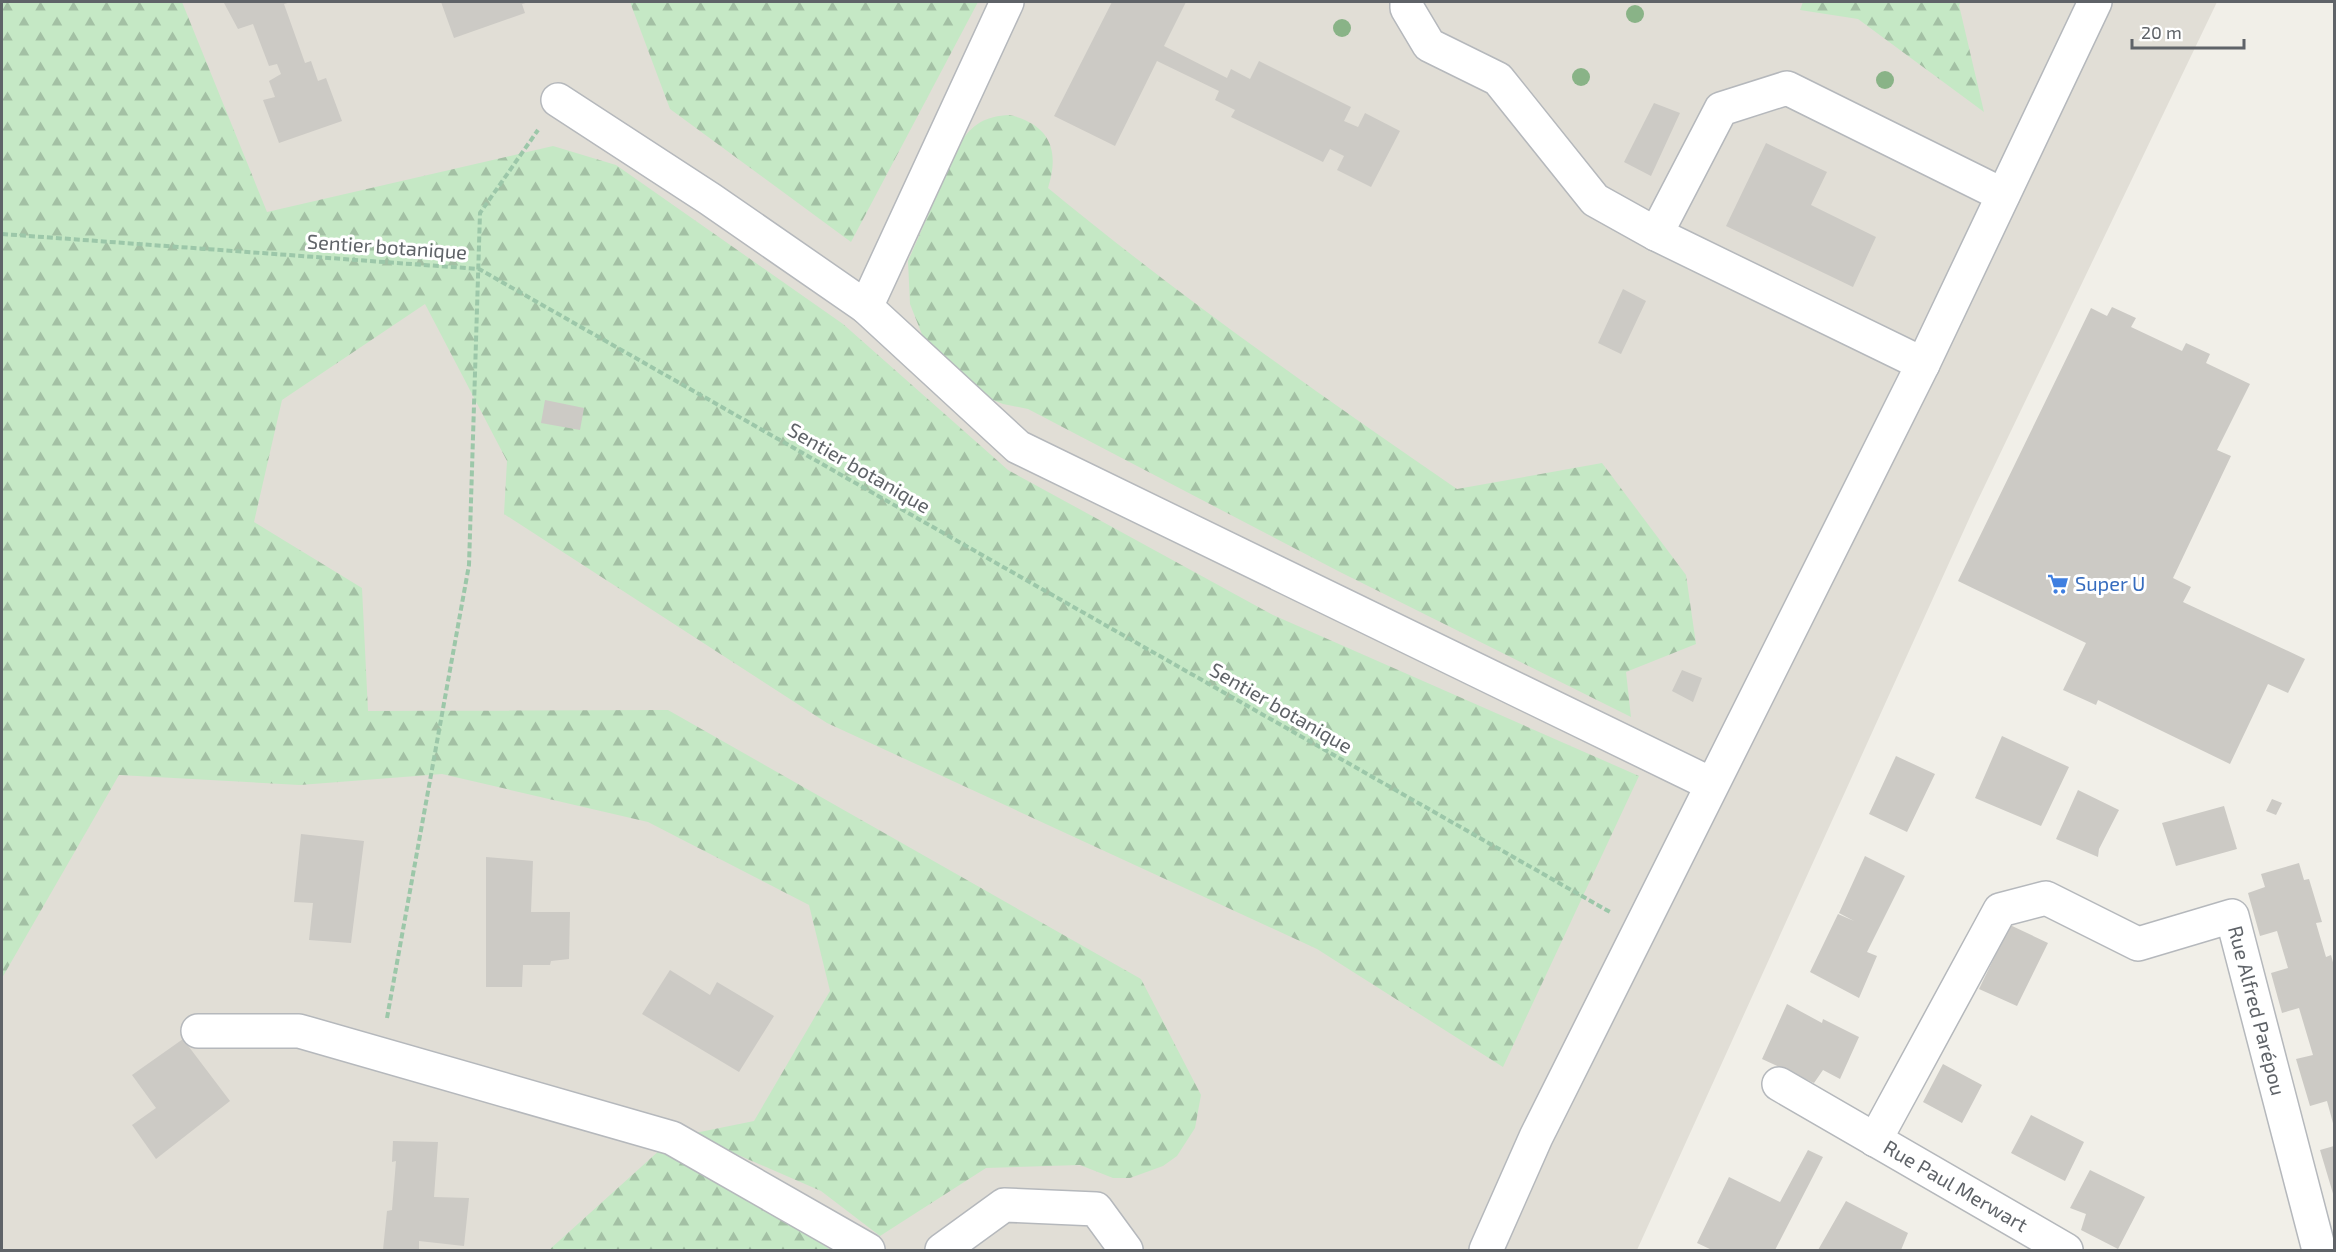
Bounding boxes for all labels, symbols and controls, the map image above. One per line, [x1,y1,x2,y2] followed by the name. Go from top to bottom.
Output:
[2132,12,2244,50] scale bar
[2141,21,2182,43] text: 20 m
[306,228,468,264] street label: Sentier botanique
[784,417,935,518] street label: Sentier botanique
[2075,571,2145,595] place label: Super U
[2046,572,2070,596] supermarket icon: Super U
[1206,657,1357,758] street label: Sentier botanique
[2224,923,2291,1098] street label: Rue Alfred Parépou
[1880,1134,2033,1237] street label: Rue Paul Merwart

